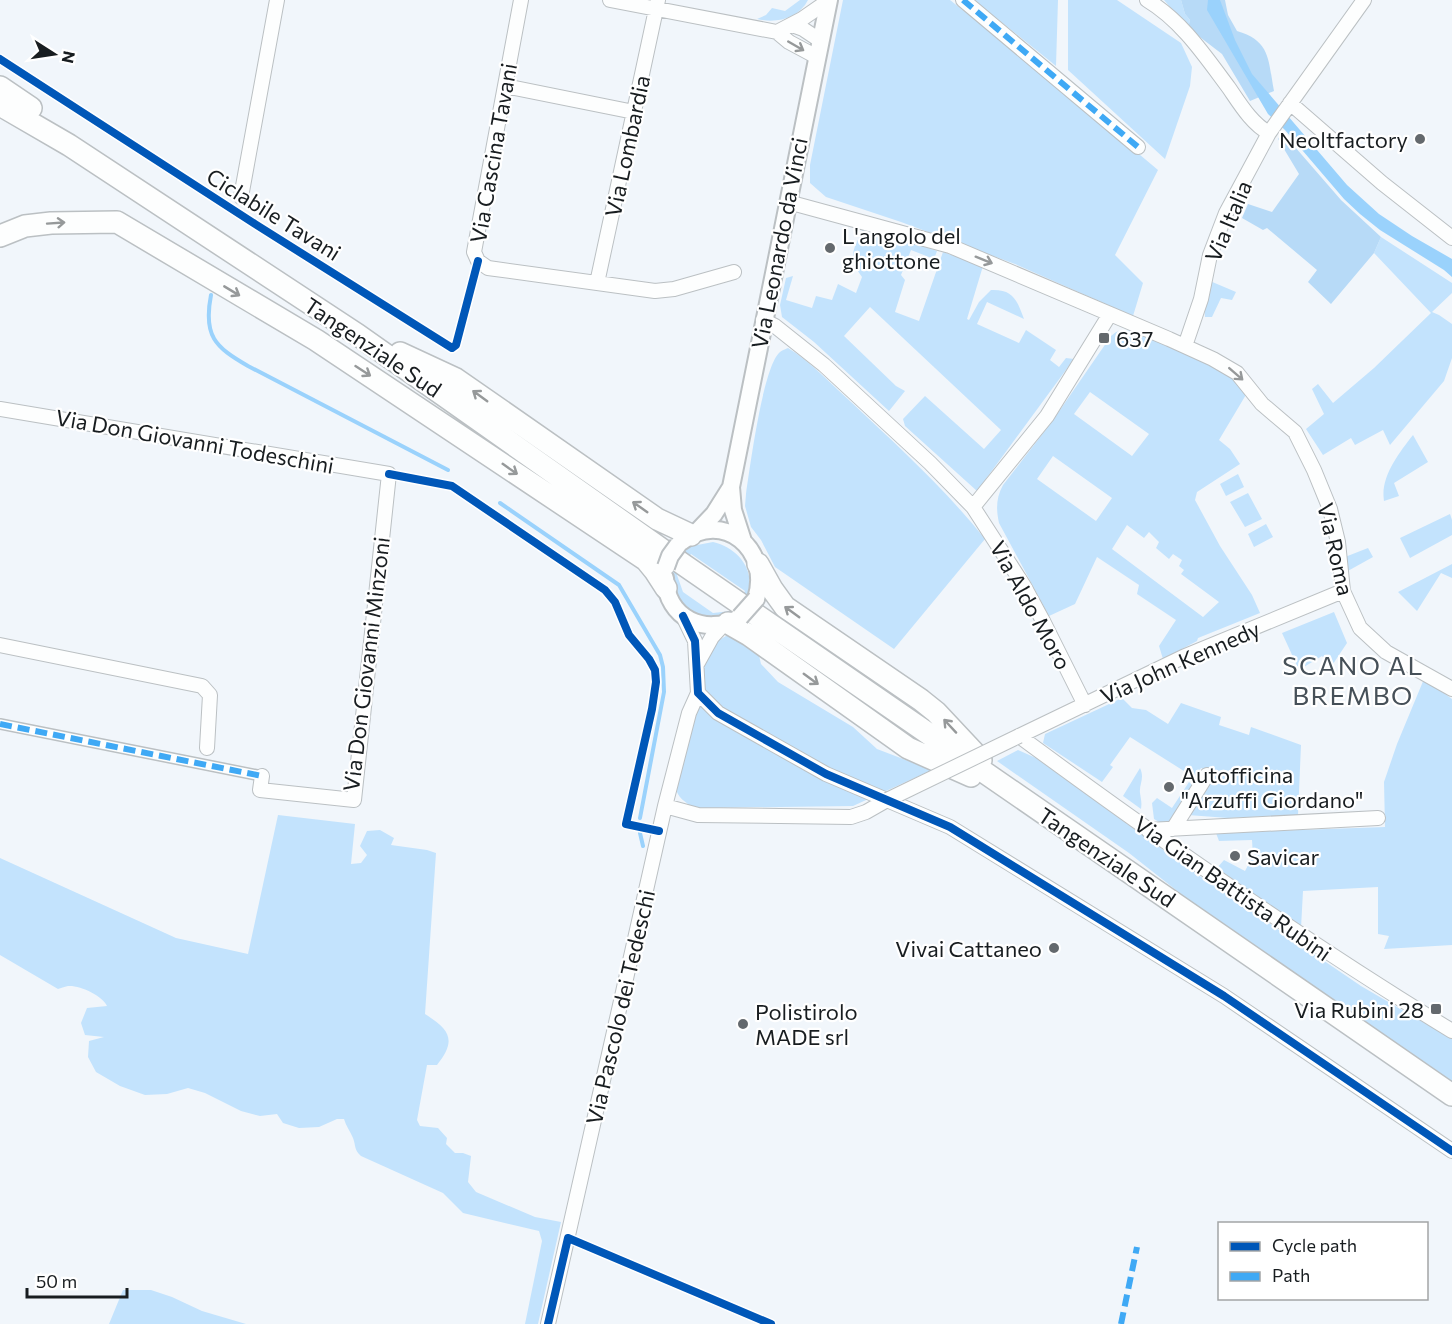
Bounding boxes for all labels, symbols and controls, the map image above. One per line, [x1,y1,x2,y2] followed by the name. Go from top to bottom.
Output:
[24,24,84,84] north arrow
[787,40,804,52] one-way arrow
[59,49,80,65] text: N
[464,61,522,245] street label: Via Cascina Tavani
[599,73,655,219] street label: Via Lombardia
[1279,126,1408,153] place label: Neoltfactory
[1413,132,1427,146] marker: Neoltfactory
[745,135,813,351] street label: Via Leonardo da Vinci
[202,162,346,266] street label: Ciclabile Tavani
[1199,176,1257,266] street label: Via Italia
[46,217,66,228] one-way arrow
[842,222,961,274] place label: L'angolo del ghiottone
[823,241,837,255] marker: L'angolo del ghiottone
[974,255,993,266] one-way arrow
[223,285,240,297] one-way arrow
[299,291,447,403] street label: Tangenziale Sud
[1116,325,1153,352] place label: 637
[1097,331,1111,345] marker: 637
[354,365,371,377] one-way arrow
[1228,368,1244,381] one-way arrow
[472,390,488,402] one-way arrow
[54,403,336,479] street label: Via Don Giovanni Todeschini
[502,463,518,475] one-way arrow
[1312,500,1360,598] street label: Via Roma
[632,501,649,513] one-way arrow
[337,535,395,793] street label: Via Don Giovanni Minzoni
[985,536,1077,674] street label: Via Aldo Moro
[785,606,801,618] one-way arrow
[1096,615,1264,709] street label: Via John Kennedy
[1282,649,1424,710] district label: SCANO AL BREMBO
[802,673,818,685] one-way arrow
[942,719,957,734] one-way arrow
[1181,761,1363,813] place label: Autofficina "Arzuffi Giordano"
[1162,780,1176,794] marker: Autofficina "Arzuffi Giordano"
[1033,801,1181,913] street label: Tangenziale Sud
[1129,810,1337,966] street label: Via Gian Battista Rubini
[1247,843,1319,870] place label: Savicar
[1228,849,1242,863] marker: Savicar
[580,887,660,1127] street label: Via Pascolo dei Tedeschi
[895,935,1042,962] place label: Vivai Cattaneo
[1047,941,1061,955] marker: Vivai Cattaneo
[1294,996,1424,1023] place label: Via Rubini 28
[755,998,858,1050] place label: Polistirolo MADE srl
[1429,1002,1443,1016] marker: Via Rubini 28
[736,1017,750,1031] marker: Polistirolo MADE srl
[1218,1222,1428,1300] legend
[1272,1234,1357,1256] text: Cycle path
[27,1261,128,1299] scale bar
[1272,1264,1310,1286] text: Path
[36,1270,77,1292] text: 50 m

